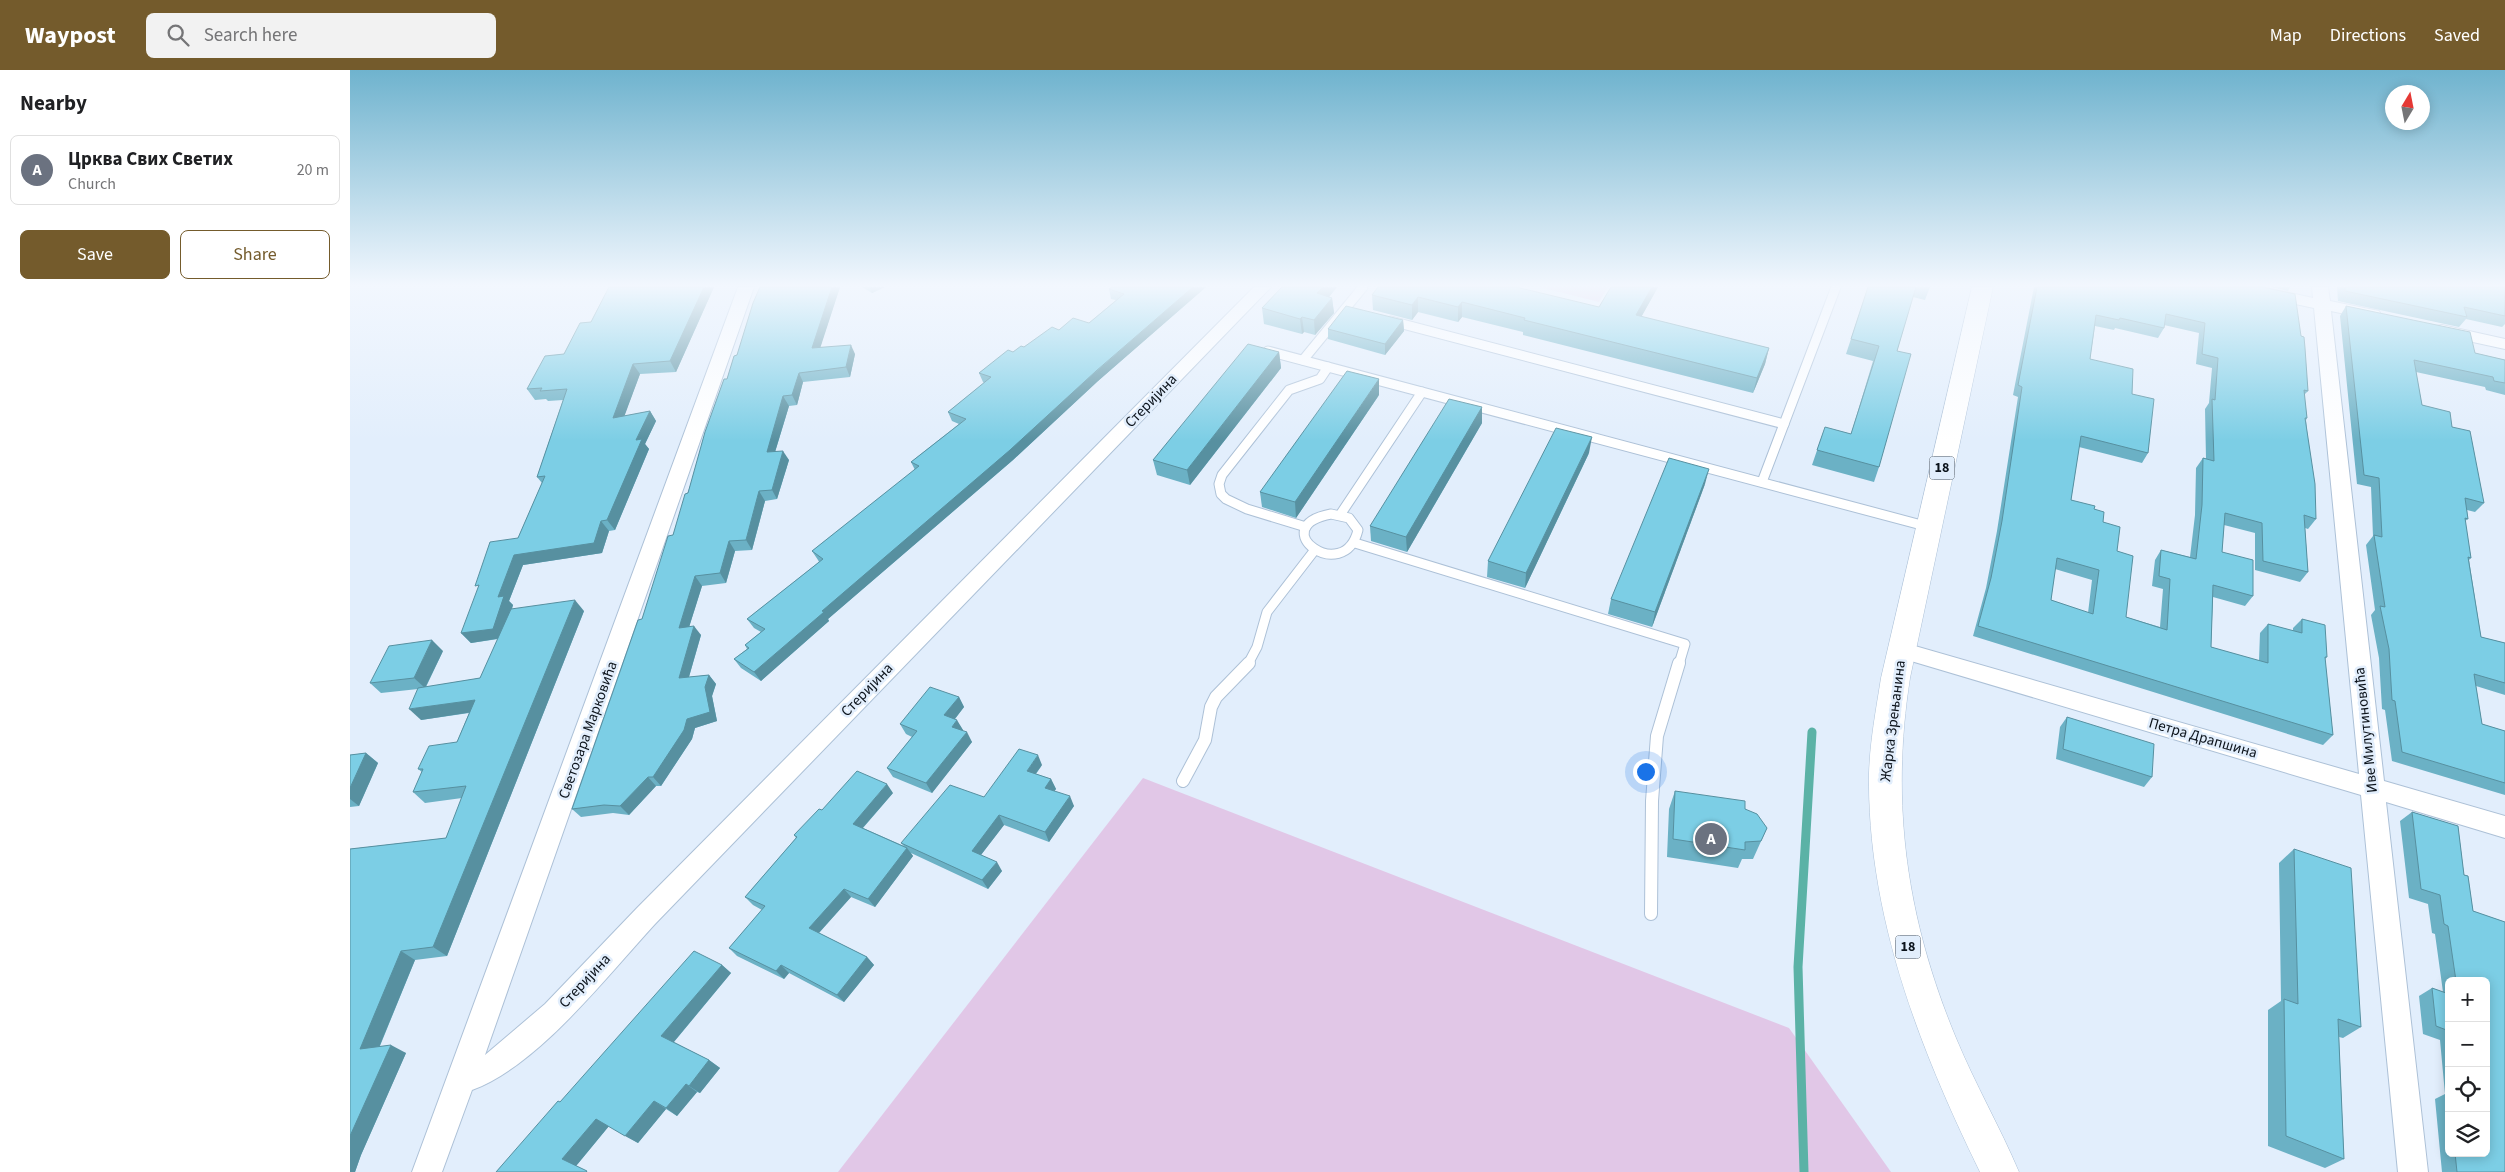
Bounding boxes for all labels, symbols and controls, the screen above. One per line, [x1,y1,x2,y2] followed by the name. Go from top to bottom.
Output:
[146,13,496,58] search box
[25,18,116,53] text: Waypost
[164,21,192,49] icon: search
[204,22,297,49] text: Search here
[2270,23,2302,48] text: Map
[2330,23,2406,48] text: Directions
[2434,23,2480,48] text: Saved
[2385,85,2430,130] north arrow
[20,88,87,118] text: Nearby
[68,146,233,173] text: Црква Свих Светих
[32,159,42,181] text: A
[297,159,329,181] text: 20 m
[68,173,116,195] text: Church
[20,230,170,279] button: Save
[180,230,330,279] button: Share
[1120,370,1182,432] street label: Стеријина
[1930,456,1954,479] road number: 18
[553,658,623,802] street label: Светозара Марковића
[836,659,898,721] street label: Стеријина
[1875,659,1911,783] street label: Жарка Зрењанина
[2349,666,2383,794] street label: Иве Милутиновића
[2146,712,2260,764] street label: Петра Драпшина
[1633,759,1659,785] your location
[1695,820,1727,858] pin: A
[1896,936,1920,959] road number: 18
[554,949,616,1013] street label: Стеријина
[2445,977,2490,1157] map controls
[2445,977,2490,1022] button: +
[2445,1022,2490,1067] button: −
[2445,1067,2490,1112] button: locate
[2445,1112,2490,1157] button: layers

